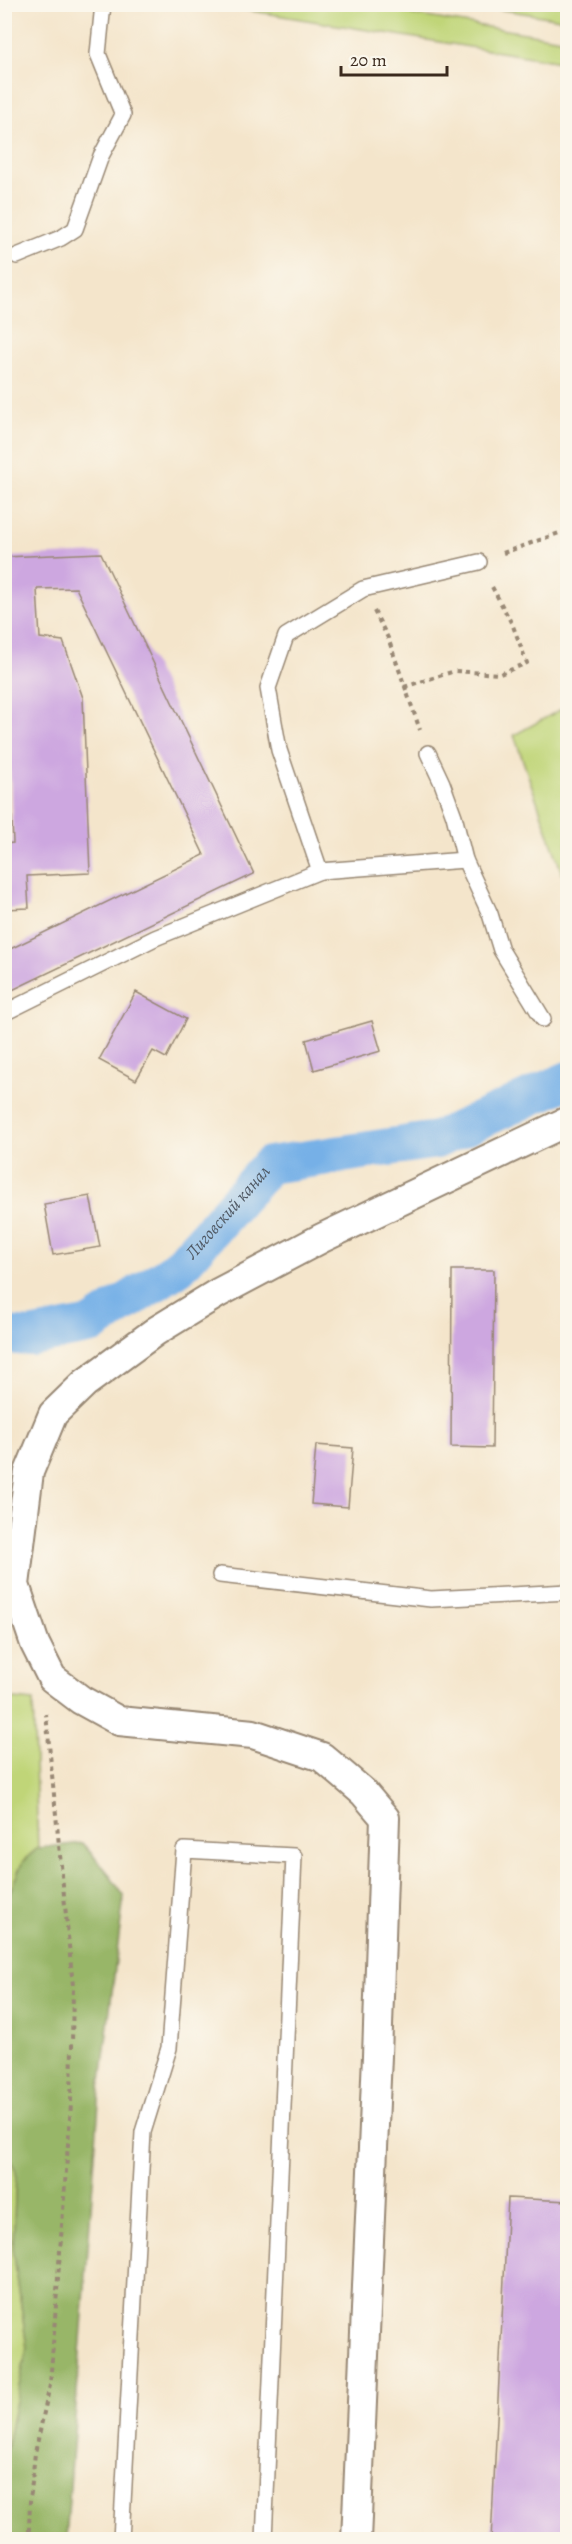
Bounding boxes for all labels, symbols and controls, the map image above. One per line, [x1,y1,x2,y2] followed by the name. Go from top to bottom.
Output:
[341,39,448,77] scale bar
[350,48,387,72] text: 20 m
[179,1160,275,1265] water label: Лиговский канал

